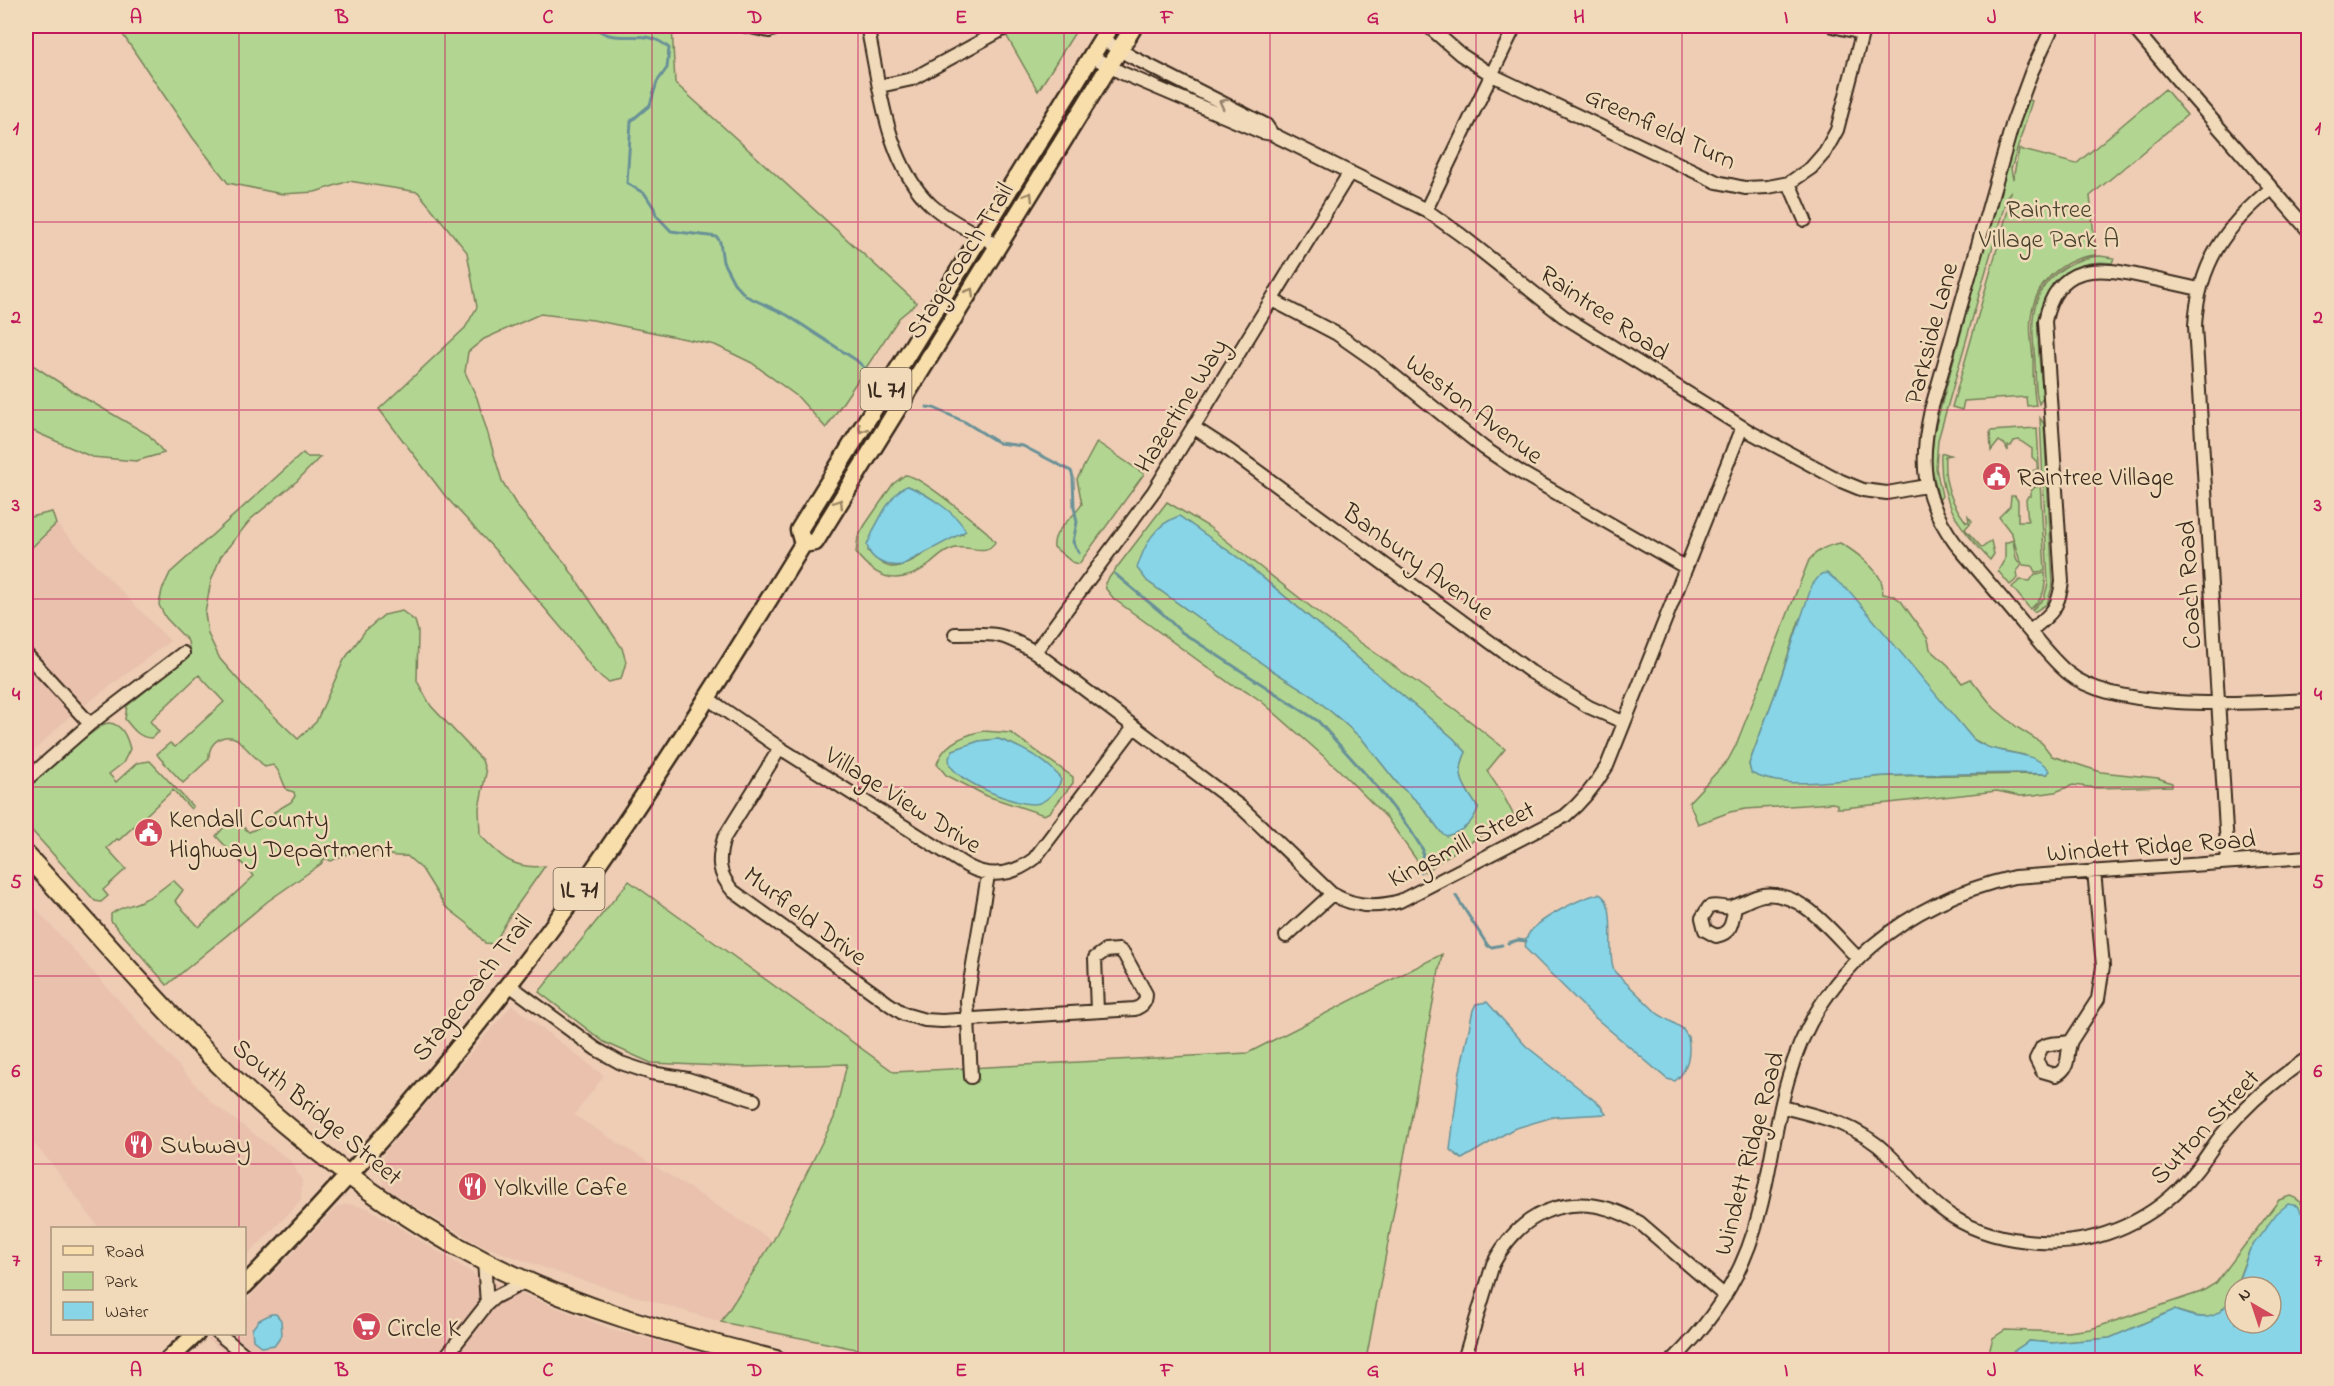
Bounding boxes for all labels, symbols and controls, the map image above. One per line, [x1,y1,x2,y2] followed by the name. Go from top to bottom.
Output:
[130,4,142,33] text: A
[334,4,349,33] text: B
[543,4,554,33] text: C
[747,4,762,33] text: D
[955,4,967,33] text: E
[1160,4,1174,33] text: F
[1367,4,1380,33] text: G
[1573,4,1585,33] text: H
[1784,4,1789,33] text: I
[1987,4,1997,33] text: J
[2193,4,2204,33] text: K
[1578,78,1742,181] street label: Greenfield Turn
[1218,99,1229,111] one-way arrow
[13,115,20,144] text: 1
[2315,115,2322,144] text: 1
[898,176,1025,347] street label: Stagecoach Trail
[1021,192,1033,202] one-way arrow
[1978,192,2119,260] park label: Raintree Village Park A
[1531,257,1676,372] street label: Raintree Road
[1896,258,1970,409] street label: Parkside Lane
[962,288,974,298] one-way arrow
[10,304,21,333] text: 2
[2312,304,2323,333] text: 2
[1126,332,1239,481] street label: Hazertine Way
[1396,346,1551,475] street label: Weston Avenue
[860,368,912,410] road number: IL 71
[857,423,869,433] one-way arrow
[1980,460,2012,492] public building icon: Raintree Village
[2017,460,2174,498] place label: Raintree Village
[11,492,20,521] text: 3
[2313,492,2322,521] text: 3
[1333,495,1501,632] street label: Banbury Avenue
[832,499,844,509] one-way arrow
[2169,519,2213,650] street label: Coach Road
[12,681,21,710] text: 4
[2314,681,2323,710] text: 4
[816,738,988,865] street label: Village View Drive
[1382,792,1543,899] street label: Kingsmill Street
[169,802,393,870] place label: Kendall County Highway Department
[132,817,164,849] public building icon: Kendall County Highway Department
[2046,822,2257,874] street label: Windett Ridge Road
[734,858,875,977] street label: Murfield Drive
[554,868,604,910] road number: IL 71
[10,869,22,898] text: 5
[2312,869,2324,898] text: 5
[403,907,543,1071] street label: Stagecoach Trail
[222,1030,410,1196] street label: South Bridge Street
[1705,1047,1796,1260] street label: Windett Ridge Road
[12,1058,21,1087] text: 6
[2314,1058,2323,1087] text: 6
[2142,1061,2271,1195] street label: Sutton Street
[123,1128,155,1160] restaurant icon: Subway
[160,1128,251,1166] place label: Subway
[457,1170,489,1202] restaurant icon: Yolkville Cafe
[494,1170,628,1208] place label: Yolkville Cafe
[51,1227,246,1335] legend
[105,1240,144,1266] text: Road
[12,1247,21,1276] text: 7
[2314,1247,2323,1276] text: 7
[105,1270,138,1296] text: Park
[2223,1275,2283,1335] north arrow
[2233,1282,2257,1308] text: N
[105,1300,149,1326] text: Water
[350,1311,382,1343] supermarket icon: Circle K
[387,1311,461,1349] place label: Circle K
[130,1357,142,1386] text: A
[334,1357,349,1386] text: B
[543,1357,554,1386] text: C
[747,1357,762,1386] text: D
[955,1357,967,1386] text: E
[1160,1357,1174,1386] text: F
[1367,1357,1380,1386] text: G
[1573,1357,1585,1386] text: H
[1784,1357,1789,1386] text: I
[1987,1357,1997,1386] text: J
[2193,1357,2204,1386] text: K

